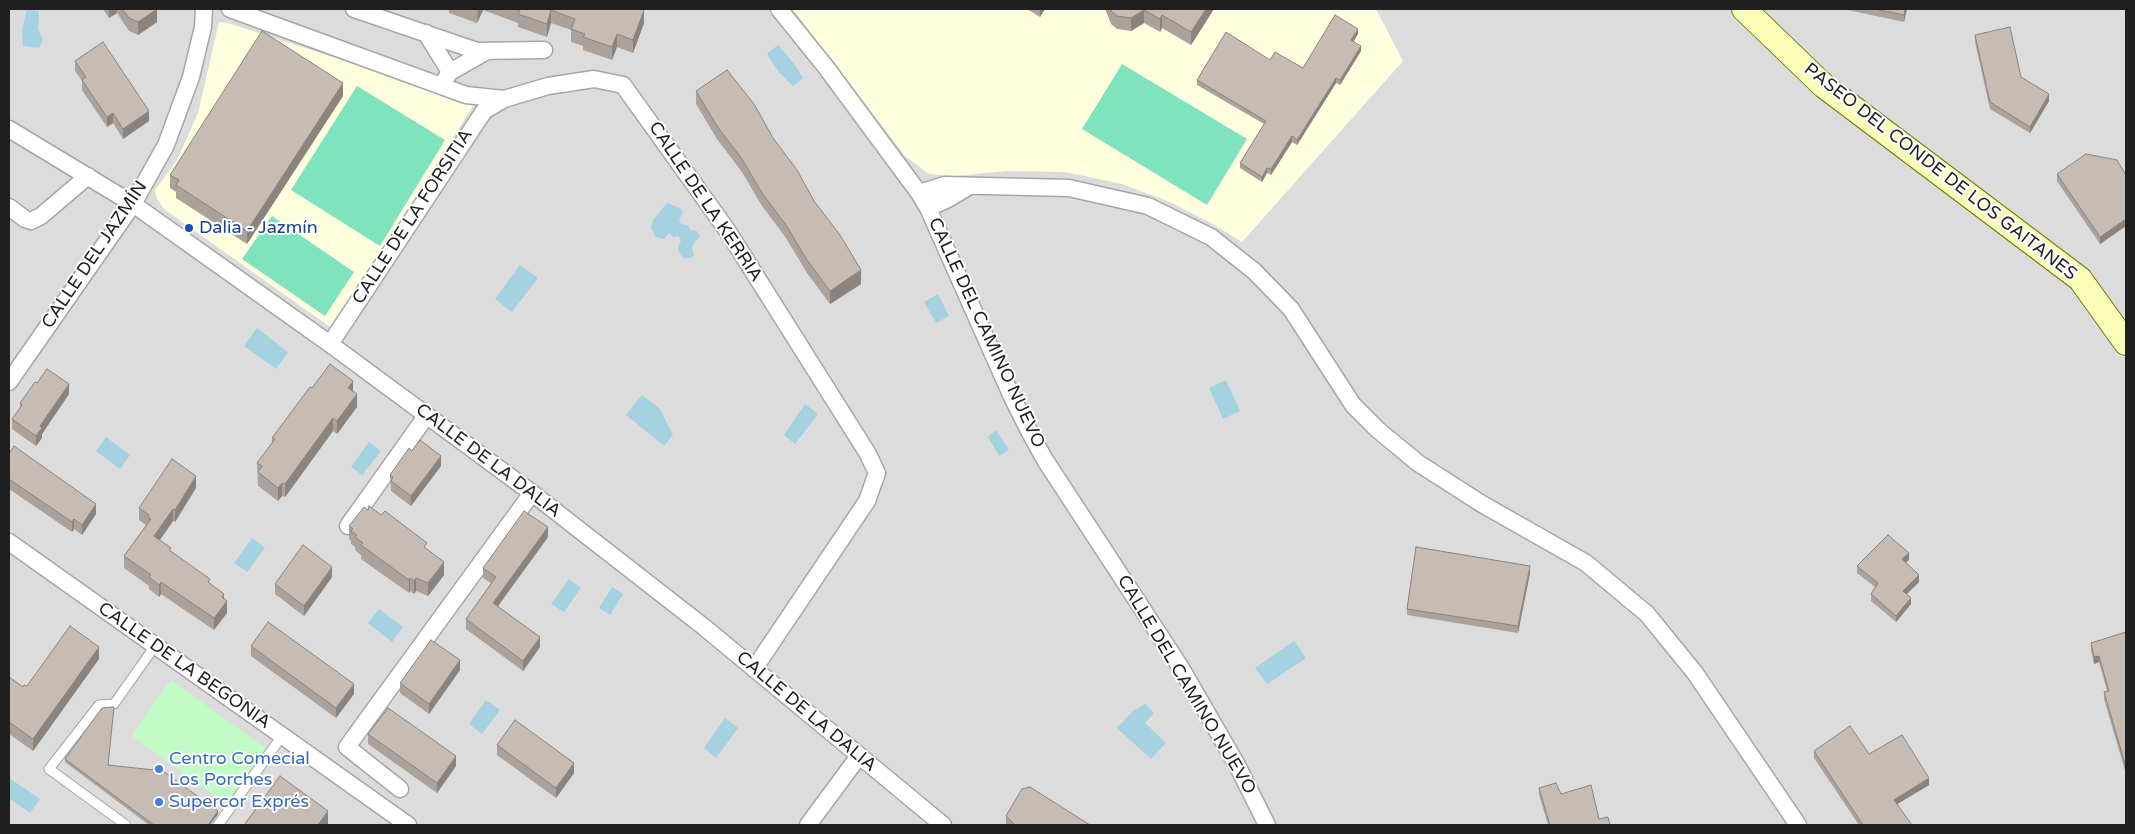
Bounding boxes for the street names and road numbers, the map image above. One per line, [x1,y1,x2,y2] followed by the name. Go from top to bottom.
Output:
[1799,59,2081,285] street label: PASEO DEL CONDE DE LOS GAITANES
[643,118,767,286] street label: CALLE DE LA KERRIA
[348,125,478,309] street label: CALLE DE LA FORSITIA
[38,177,152,333] street label: CALLE DEL JAZMÍN
[923,214,1049,452] street label: CALLE DEL CAMINO NUEVO
[411,399,565,523] street label: CALLE DE LA DALIA
[1112,572,1260,798] street label: CALLE DEL CAMINO NUEVO
[94,598,274,734] street label: CALLE DE LA BEGONIA
[732,647,880,777] street label: CALLE DE LA DALIA

